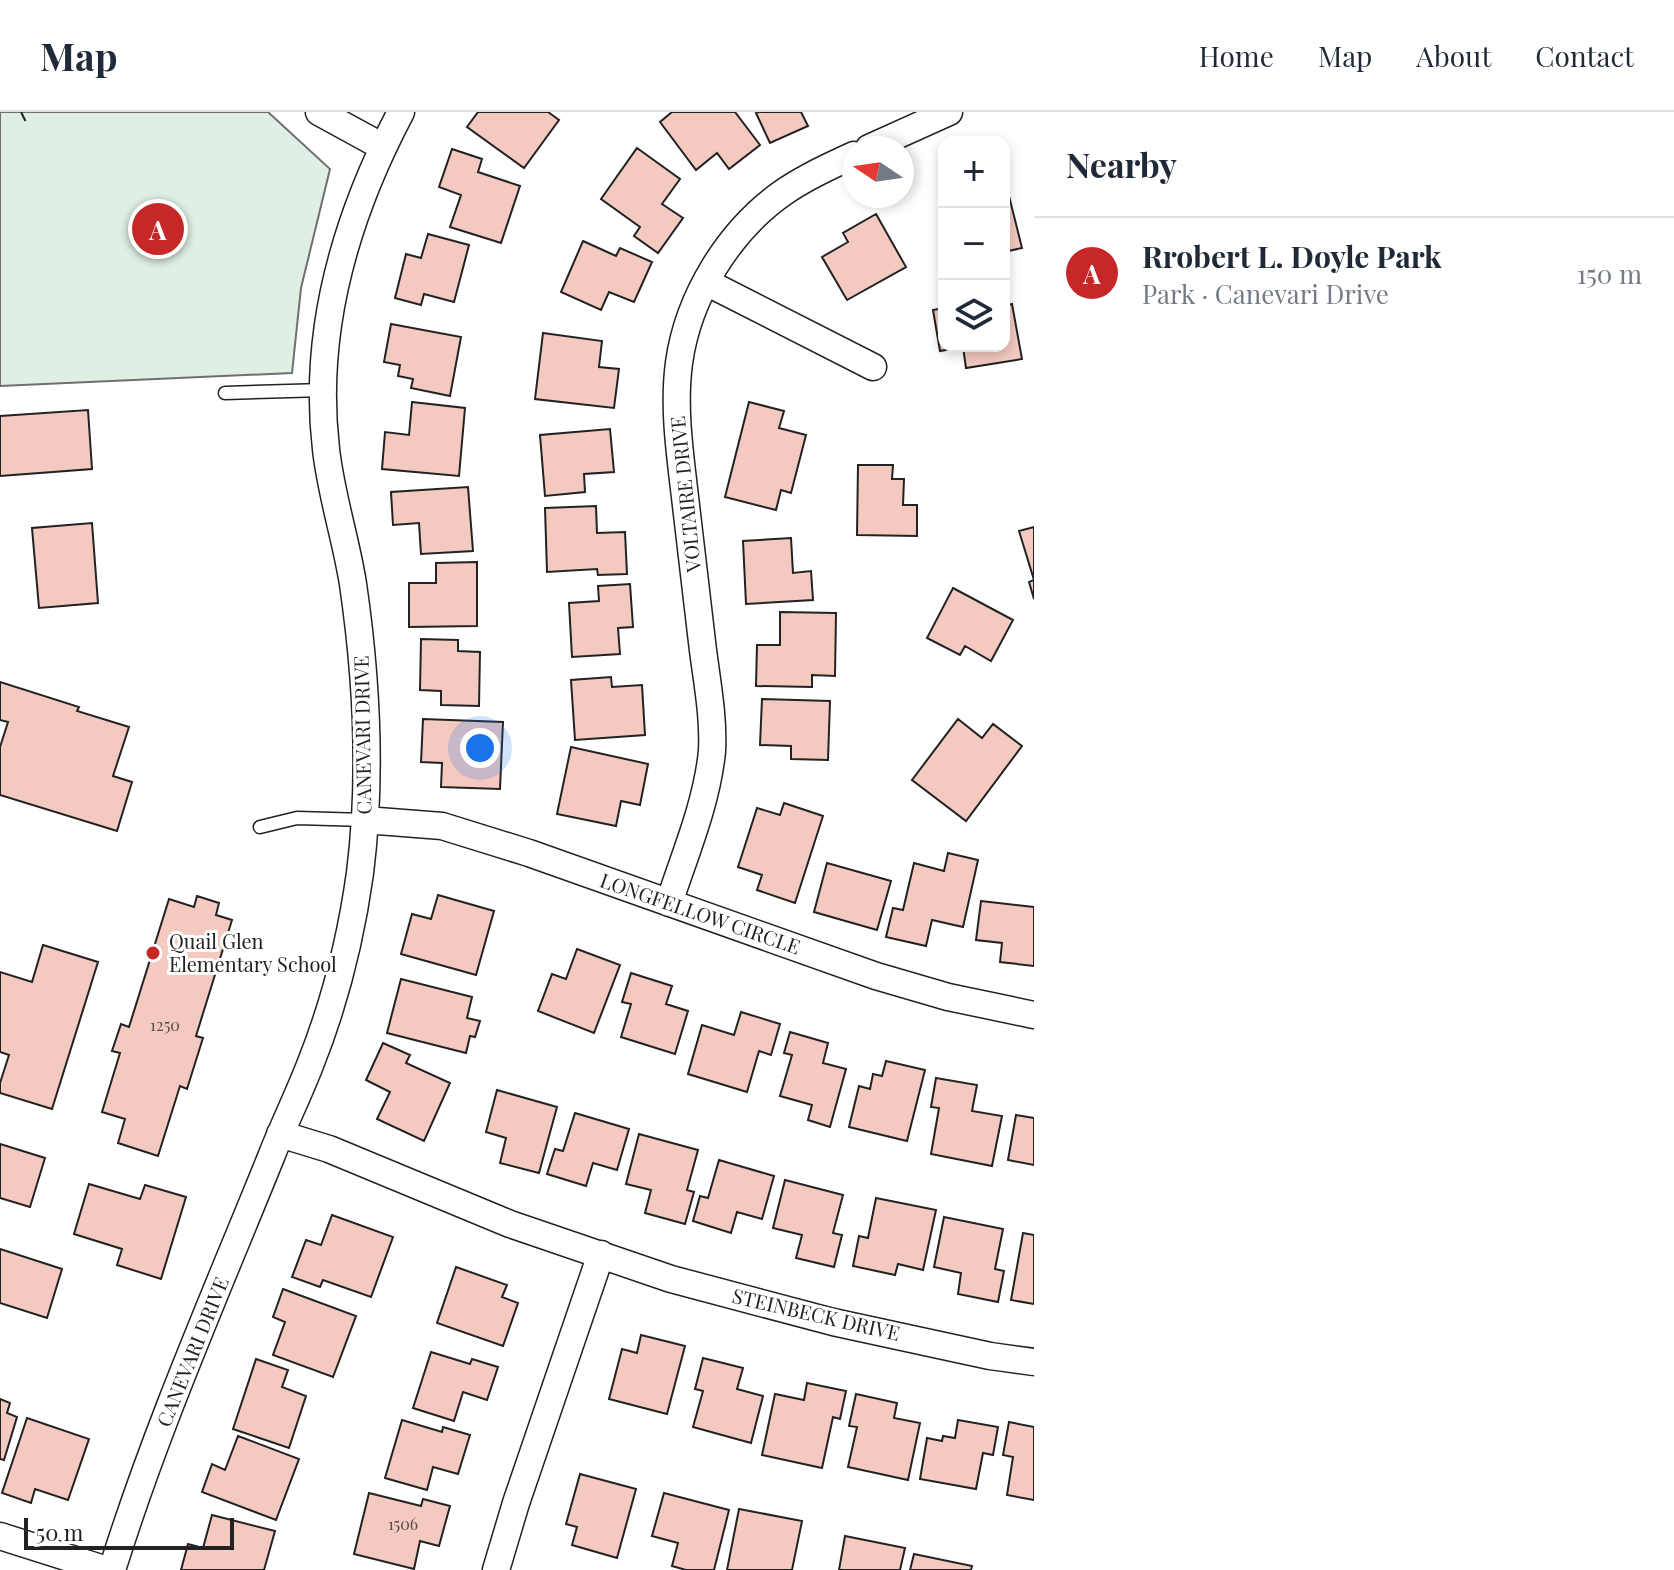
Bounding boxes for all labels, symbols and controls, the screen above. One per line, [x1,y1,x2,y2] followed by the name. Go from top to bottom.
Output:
[40,30,117,81] text: Map
[1199,37,1274,74] text: Home
[1318,37,1372,74] text: Map
[1416,37,1491,74] text: About
[1535,37,1634,74] text: Contact
[842,136,914,208] north arrow
[938,136,1010,352] map controls
[938,136,1010,208] button: +
[1066,141,1177,187] text: Nearby
[132,199,184,259] pin: A
[938,208,1010,280] button: −
[1142,236,1441,276] text: Rrobert L. Doyle Park
[1083,256,1101,291] text: A
[1577,256,1642,291] text: 150 m
[1142,276,1389,311] text: Park · Canevari Drive
[938,280,1010,352] button: layers
[663,415,706,574] street label: VOLTAIRE DRIVE
[347,655,376,815] street label: CANEVARI DRIVE
[460,728,500,768] your location
[597,866,804,959] street label: LONGFELLOW CIRCLE
[169,927,337,977] place label: Quail Glen Elementary School
[144,944,162,962] marker: Quail Glen Elementary School
[150,1014,180,1035] house number: 1250
[149,1273,234,1430] street label: CANEVARI DRIVE
[730,1281,903,1346] street label: STEINBECK DRIVE
[388,1513,418,1534] house number: 1506
[24,1514,234,1550] scale bar
[36,1517,83,1547] text: 50 m

